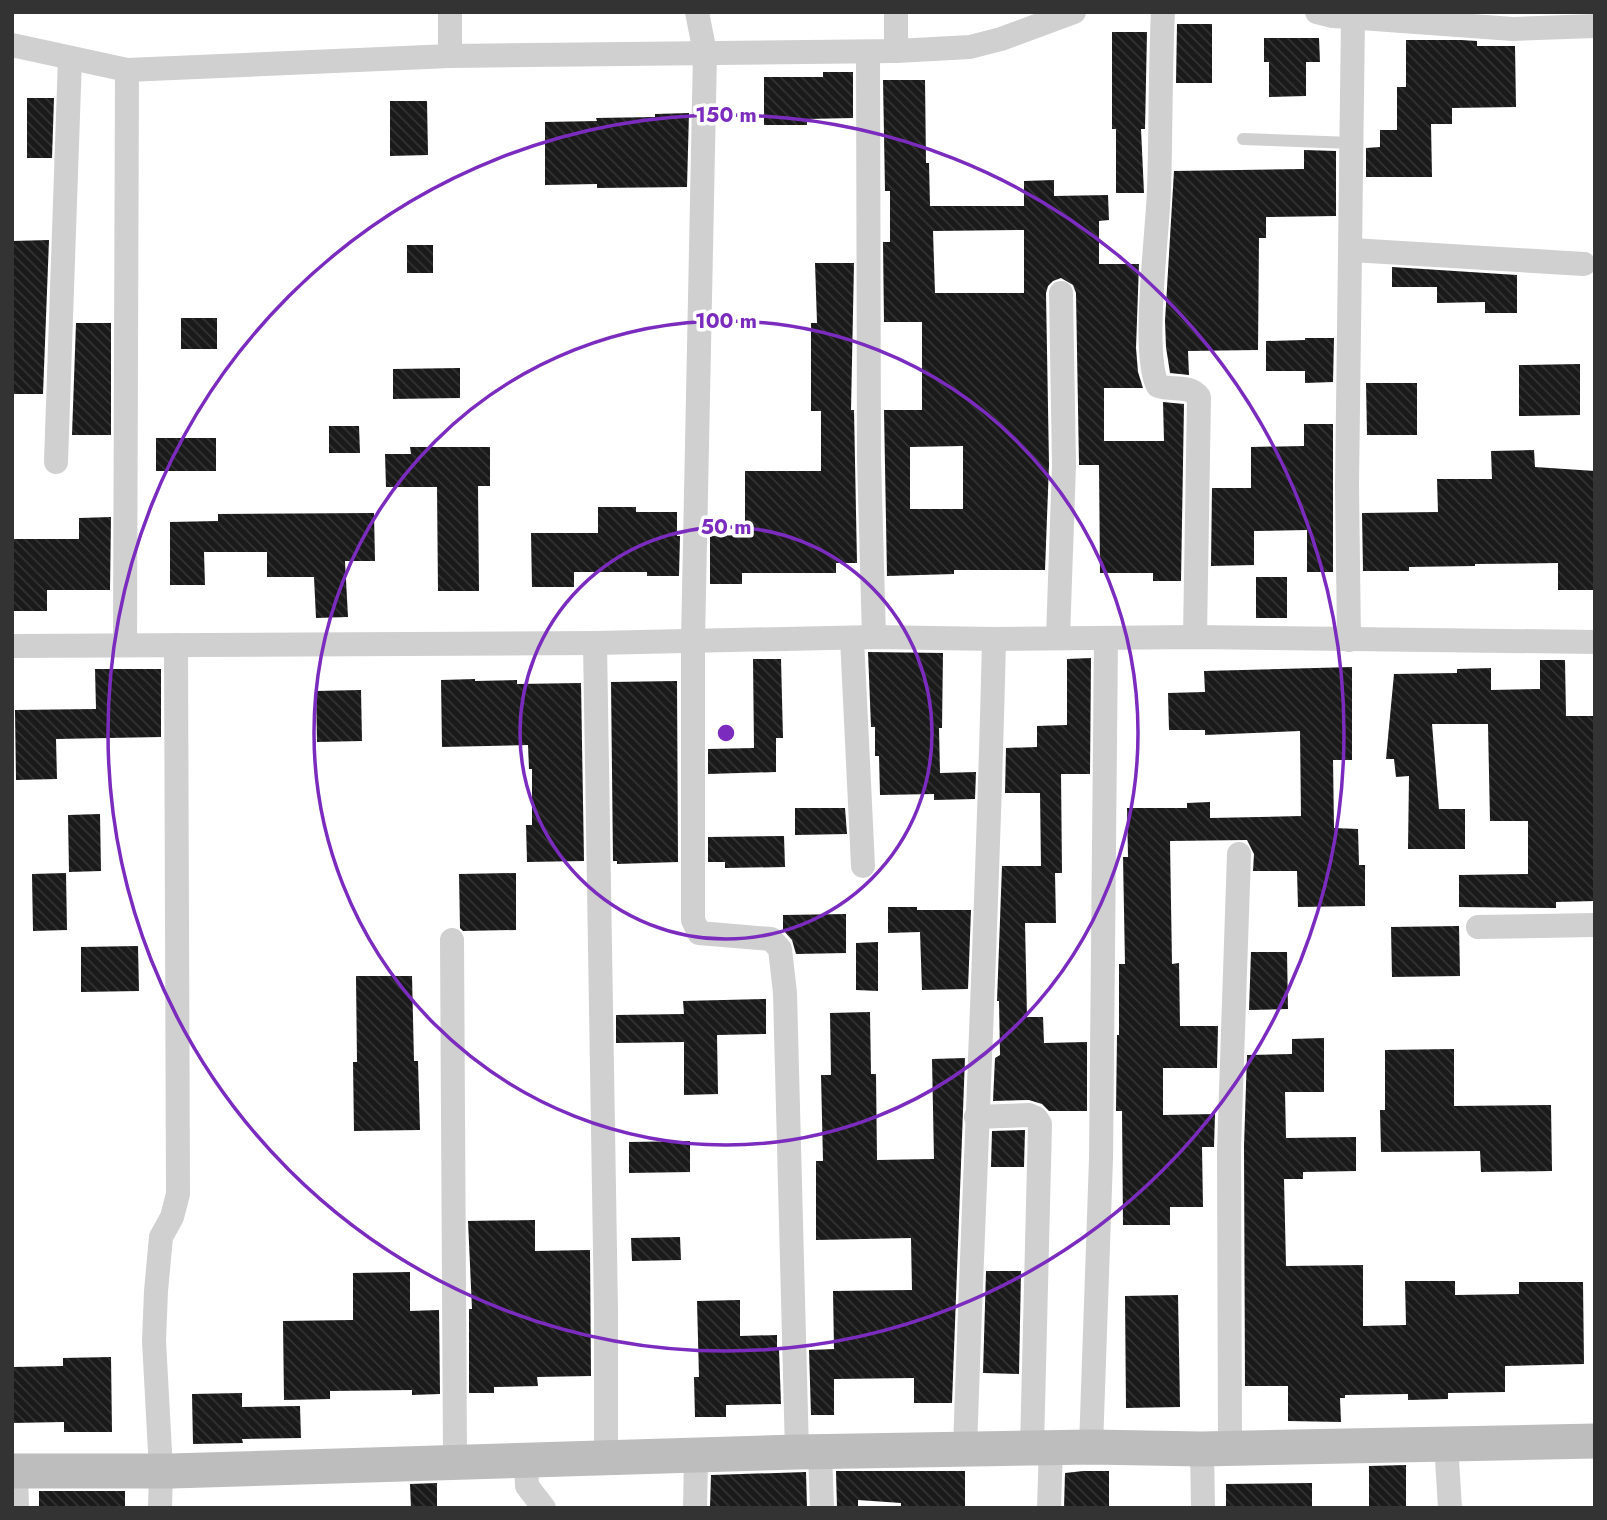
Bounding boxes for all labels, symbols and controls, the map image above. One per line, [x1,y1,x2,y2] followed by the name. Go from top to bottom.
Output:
[695,100,757,130] text: 150 m
[695,306,757,336] text: 100 m
[701,512,751,542] text: 50 m
[714,721,738,745] centre of rings

